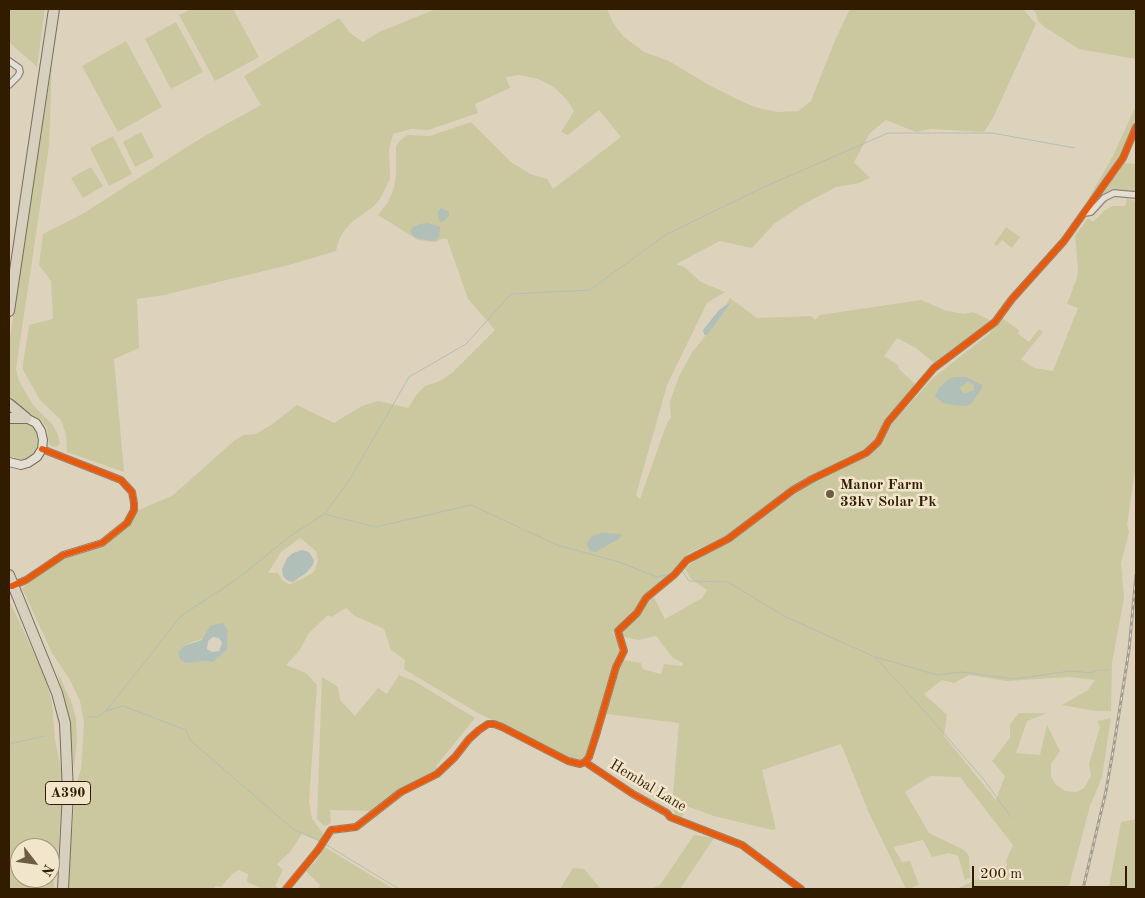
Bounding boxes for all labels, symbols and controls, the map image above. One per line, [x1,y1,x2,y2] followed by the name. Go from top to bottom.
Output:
[840,476,937,511] place label: Manor Farm 33kv Solar Pk
[824,488,836,500] marker: Manor Farm 33kv Solar Pk
[606,756,690,816] street label: Hembal Lane
[46,781,90,804] road number: A390
[10,838,60,888] north arrow
[975,856,1130,888] scale bar
[38,862,56,878] text: N
[980,867,1022,882] text: 200 m

